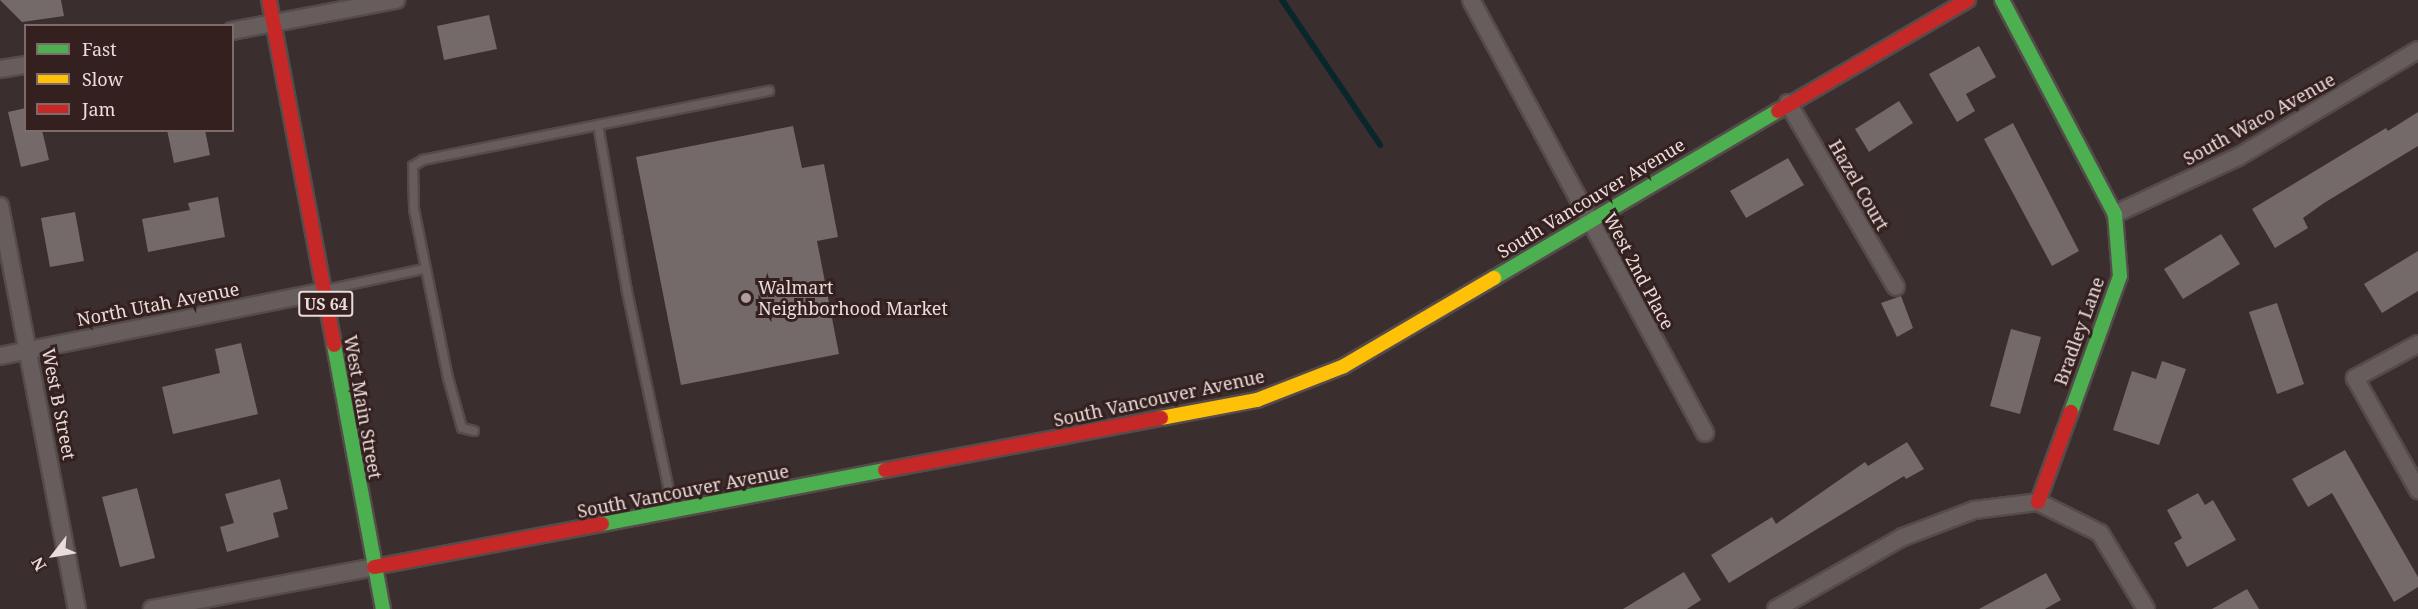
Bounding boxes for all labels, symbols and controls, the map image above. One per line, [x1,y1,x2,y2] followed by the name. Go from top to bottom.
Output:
[24,24,234,132] legend
[82,37,117,61] text: Fast
[82,67,123,91] text: Slow
[2179,68,2339,170] street label: South Waco Avenue
[82,97,116,121] text: Jam
[1493,133,1689,263] street label: South Vancouver Avenue
[1824,136,1894,234] street label: Hazel Court
[1599,209,1679,333] street label: West 2nd Place
[2049,274,2109,388] street label: Bradley Lane
[758,277,948,320] place label: Walmart Neighborhood Market
[75,278,241,330] street label: North Utah Avenue
[298,291,354,317] road number: US 64
[739,291,753,305] marker: Walmart Neighborhood Market
[340,333,386,481] street label: West Main Street
[38,346,80,462] street label: West B Street
[1052,365,1266,431] street label: South Vancouver Avenue
[575,460,791,522] street label: South Vancouver Avenue
[24,525,84,585] north arrow
[26,553,51,575] text: N

